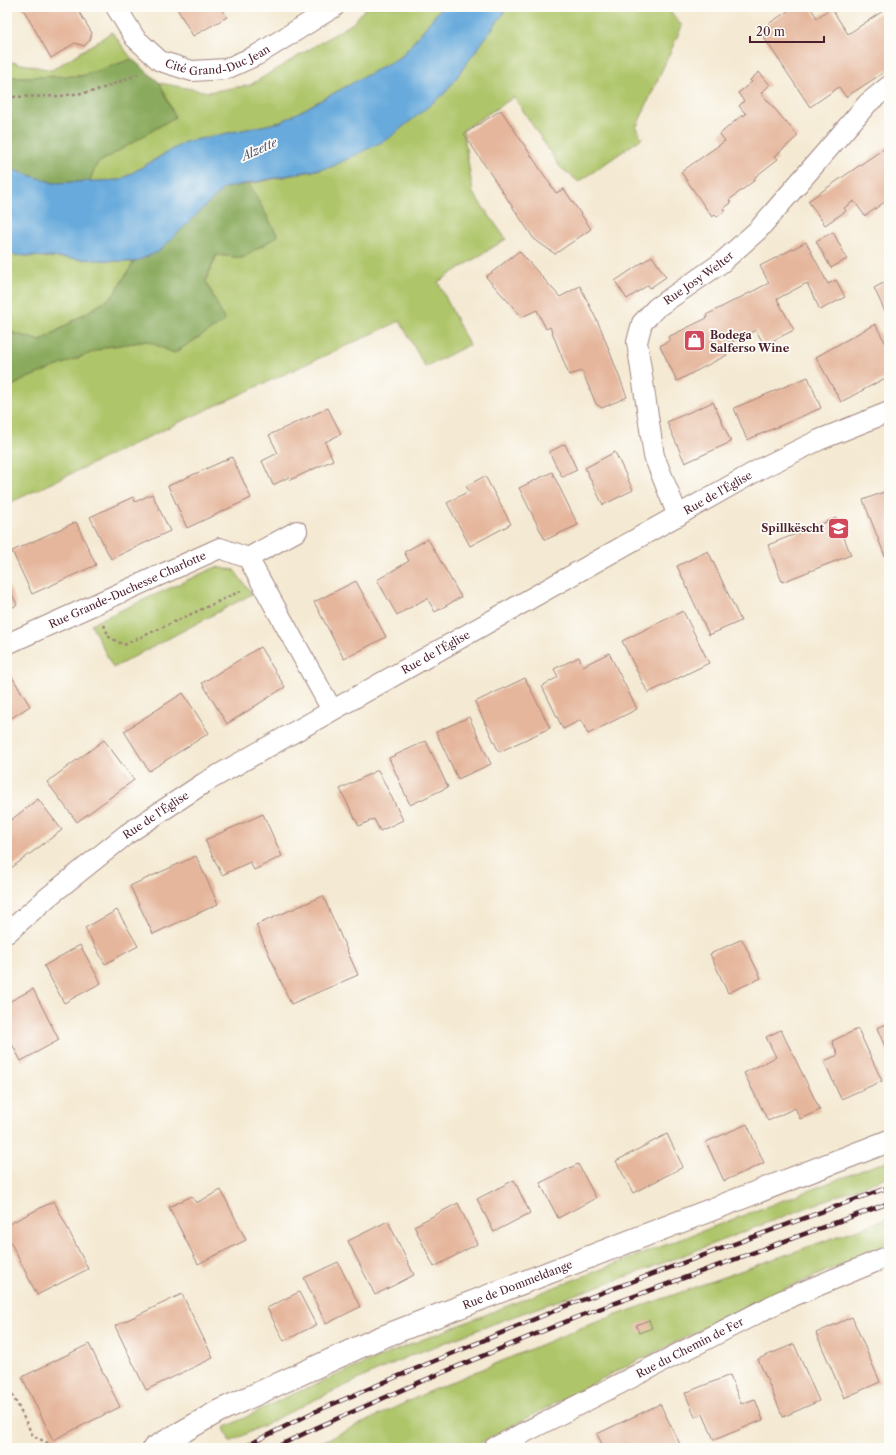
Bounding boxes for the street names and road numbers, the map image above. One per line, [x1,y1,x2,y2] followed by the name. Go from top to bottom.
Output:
[163,42,273,78] street label: Cité Grand-Duc Jean
[661,248,737,308] street label: Rue Josy Welter
[681,468,754,518] street label: Rue de l'Église
[47,548,208,631] street label: Rue Grande-Duchesse Charlotte
[399,627,472,677] street label: Rue de l'Église
[120,788,191,842] street label: Rue de l'Église
[460,1257,574,1312] street label: Rue de Dommeldange
[634,1314,746,1381] street label: Rue du Chemin de Fer

